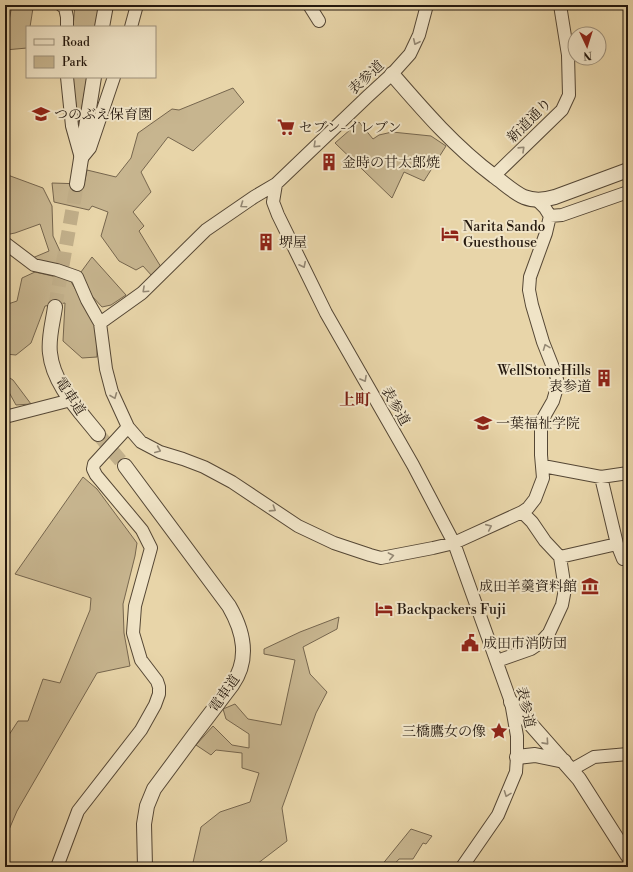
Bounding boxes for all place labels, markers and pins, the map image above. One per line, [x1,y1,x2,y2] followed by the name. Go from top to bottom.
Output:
[31,104,51,124] school or university icon: つのぶえ保育園
[54,106,152,124] place label: つのぶえ保育園
[276,117,296,137] supermarket icon: セブン-イレブン
[299,119,401,137] place label: セブン-イレブン
[319,152,339,172] building icon: 金時の甘太郎焼
[342,154,440,172] place label: 金時の甘太郎焼
[463,218,546,252] place label: Narita Sando Guesthouse
[440,224,460,244] hotel icon: Narita Sando Guesthouse
[256,232,276,252] building icon: 堺屋
[279,234,307,252] place label: 堺屋
[496,362,591,396] place label: WellStoneHills 表参道
[594,368,614,388] building icon: WellStoneHills 表参道
[473,413,493,433] school or university icon: 一葉福祉学院
[496,415,580,433] place label: 一葉福祉学院
[580,576,600,596] museum icon: 成田羊羹資料館
[479,578,577,596] place label: 成田羊羹資料館
[374,599,394,619] hotel icon: Backpackers Fuji
[396,601,507,619] place label: Backpackers Fuji
[460,633,480,653] public building icon: 成田市消防団
[483,635,567,653] place label: 成田市消防団
[489,721,509,741] place icon: 三橋鷹女の像
[402,723,486,741] place label: 三橋鷹女の像

